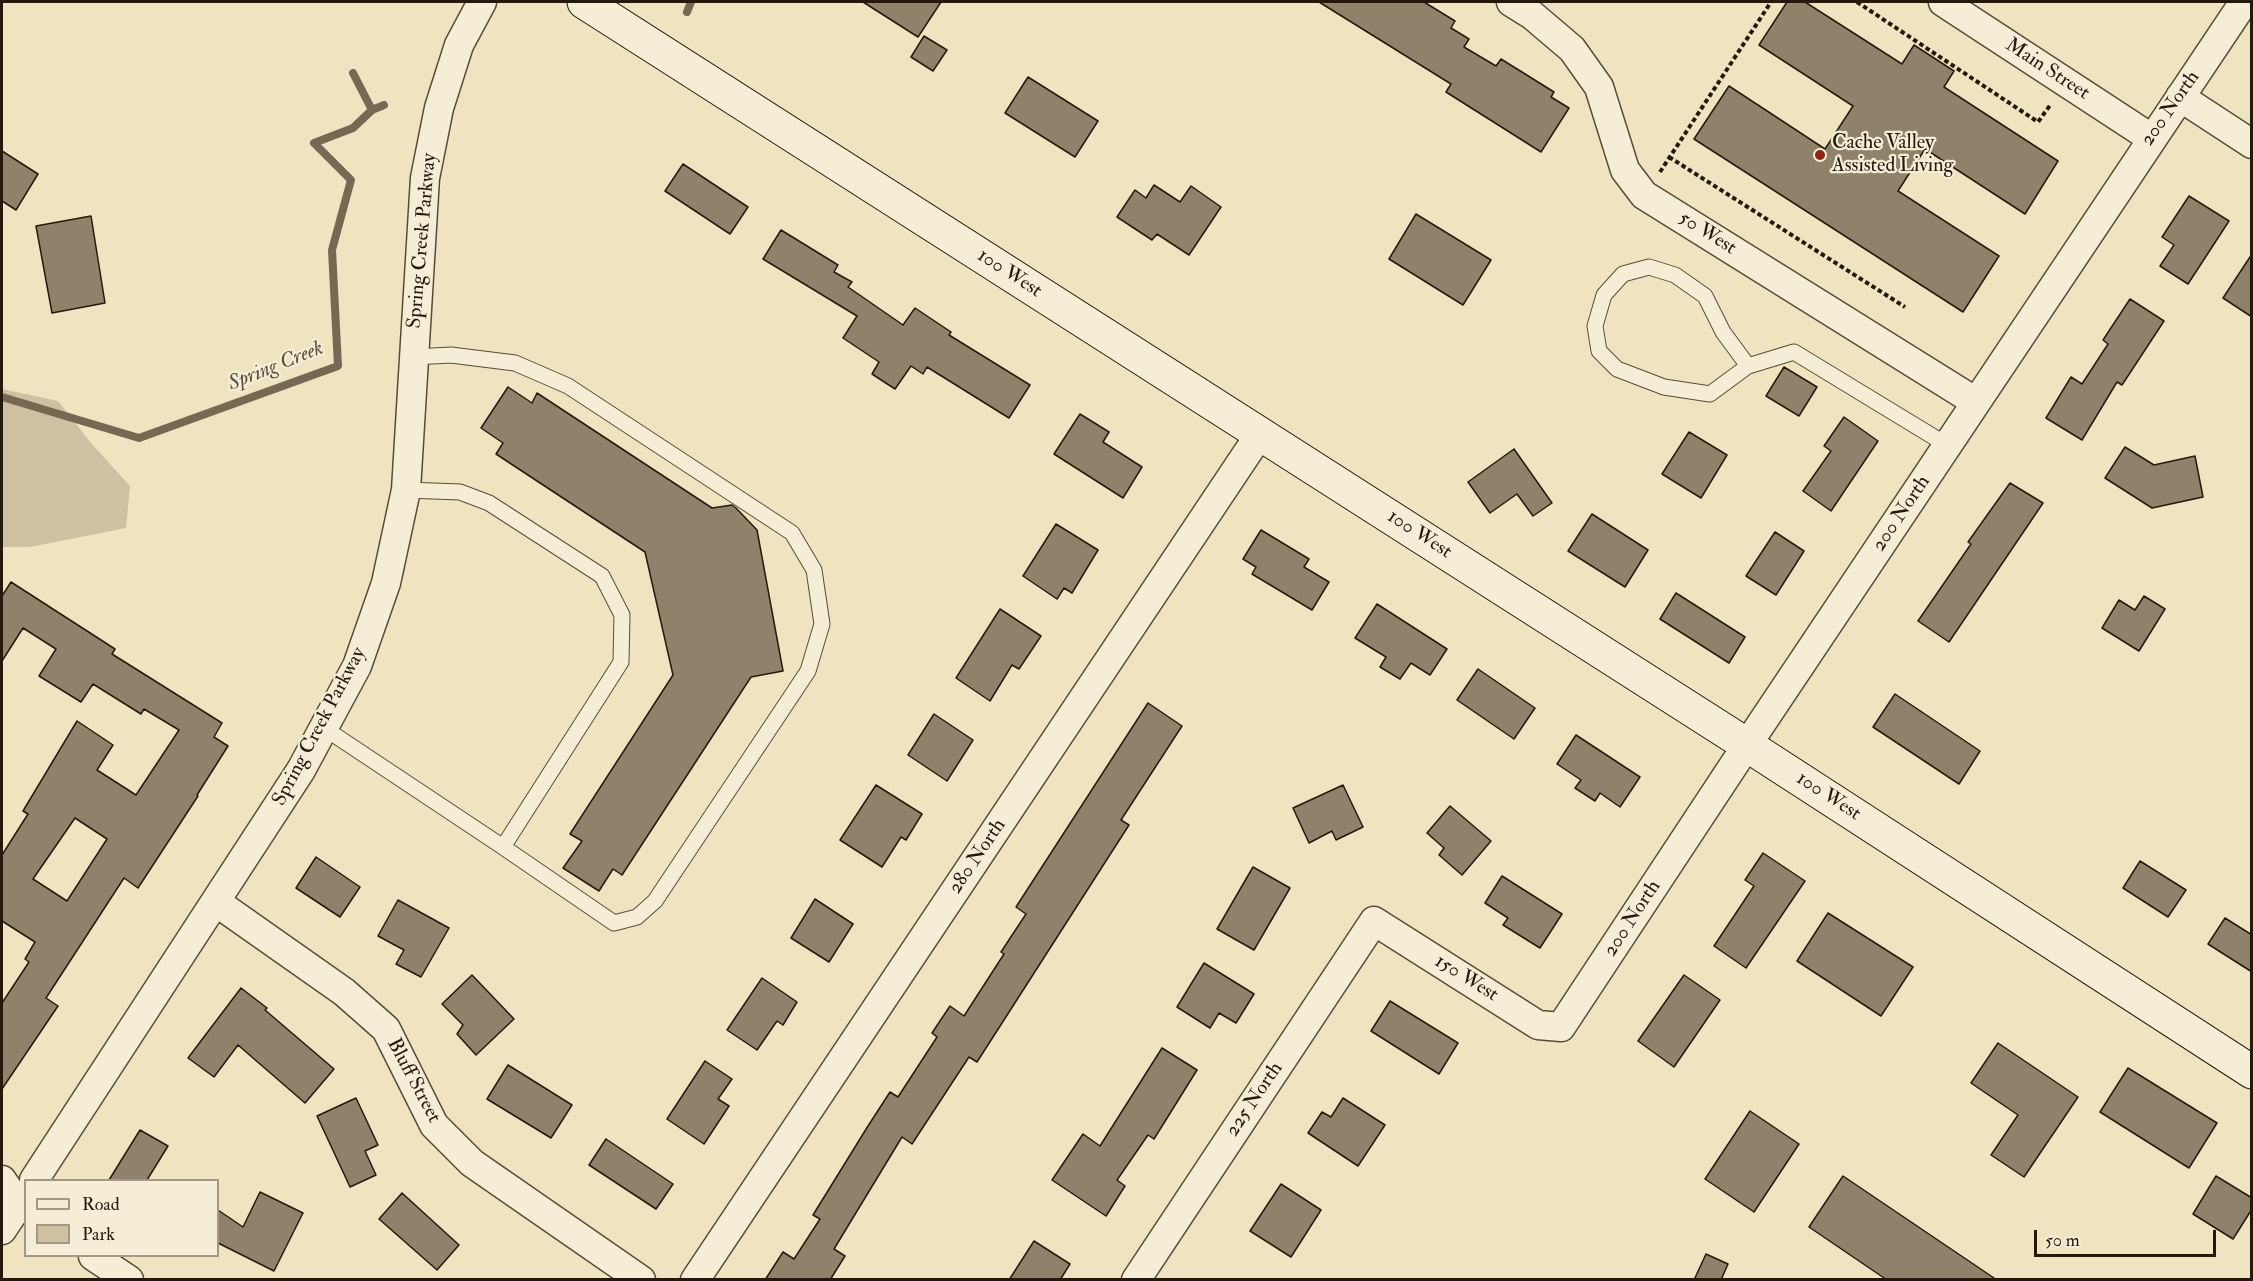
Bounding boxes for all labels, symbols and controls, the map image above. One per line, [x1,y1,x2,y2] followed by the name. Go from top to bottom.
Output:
[2000,34,2094,106] street label: Main Street
[2136,67,2206,151] street label: 200 North
[1832,132,1953,179] place label: Cache Valley Assisted Living
[1813,148,1827,162] marker: Cache Valley Assisted Living
[403,152,443,330] street label: Spring Creek Parkway
[1674,207,1740,261] street label: 50 West
[972,244,1046,304] street label: 100 West
[225,337,327,397] water label: Spring Creek
[1868,471,1936,557] street label: 200 North
[1382,505,1456,565] street label: 100 West
[268,644,372,810] street label: Spring Creek Parkway
[1791,767,1865,827] street label: 100 West
[944,815,1012,899] street label: 280 North
[1599,876,1667,962] street label: 200 North
[1430,950,1502,1008] street label: 150 West
[381,1035,445,1127] street label: Bluff Street
[1221,1058,1289,1142] street label: 225 North
[24,1179,219,1257] legend
[82,1193,120,1216] text: Road
[2037,1218,2218,1256] scale bar
[82,1223,115,1246] text: Park
[2045,1229,2080,1252] text: 50 m

